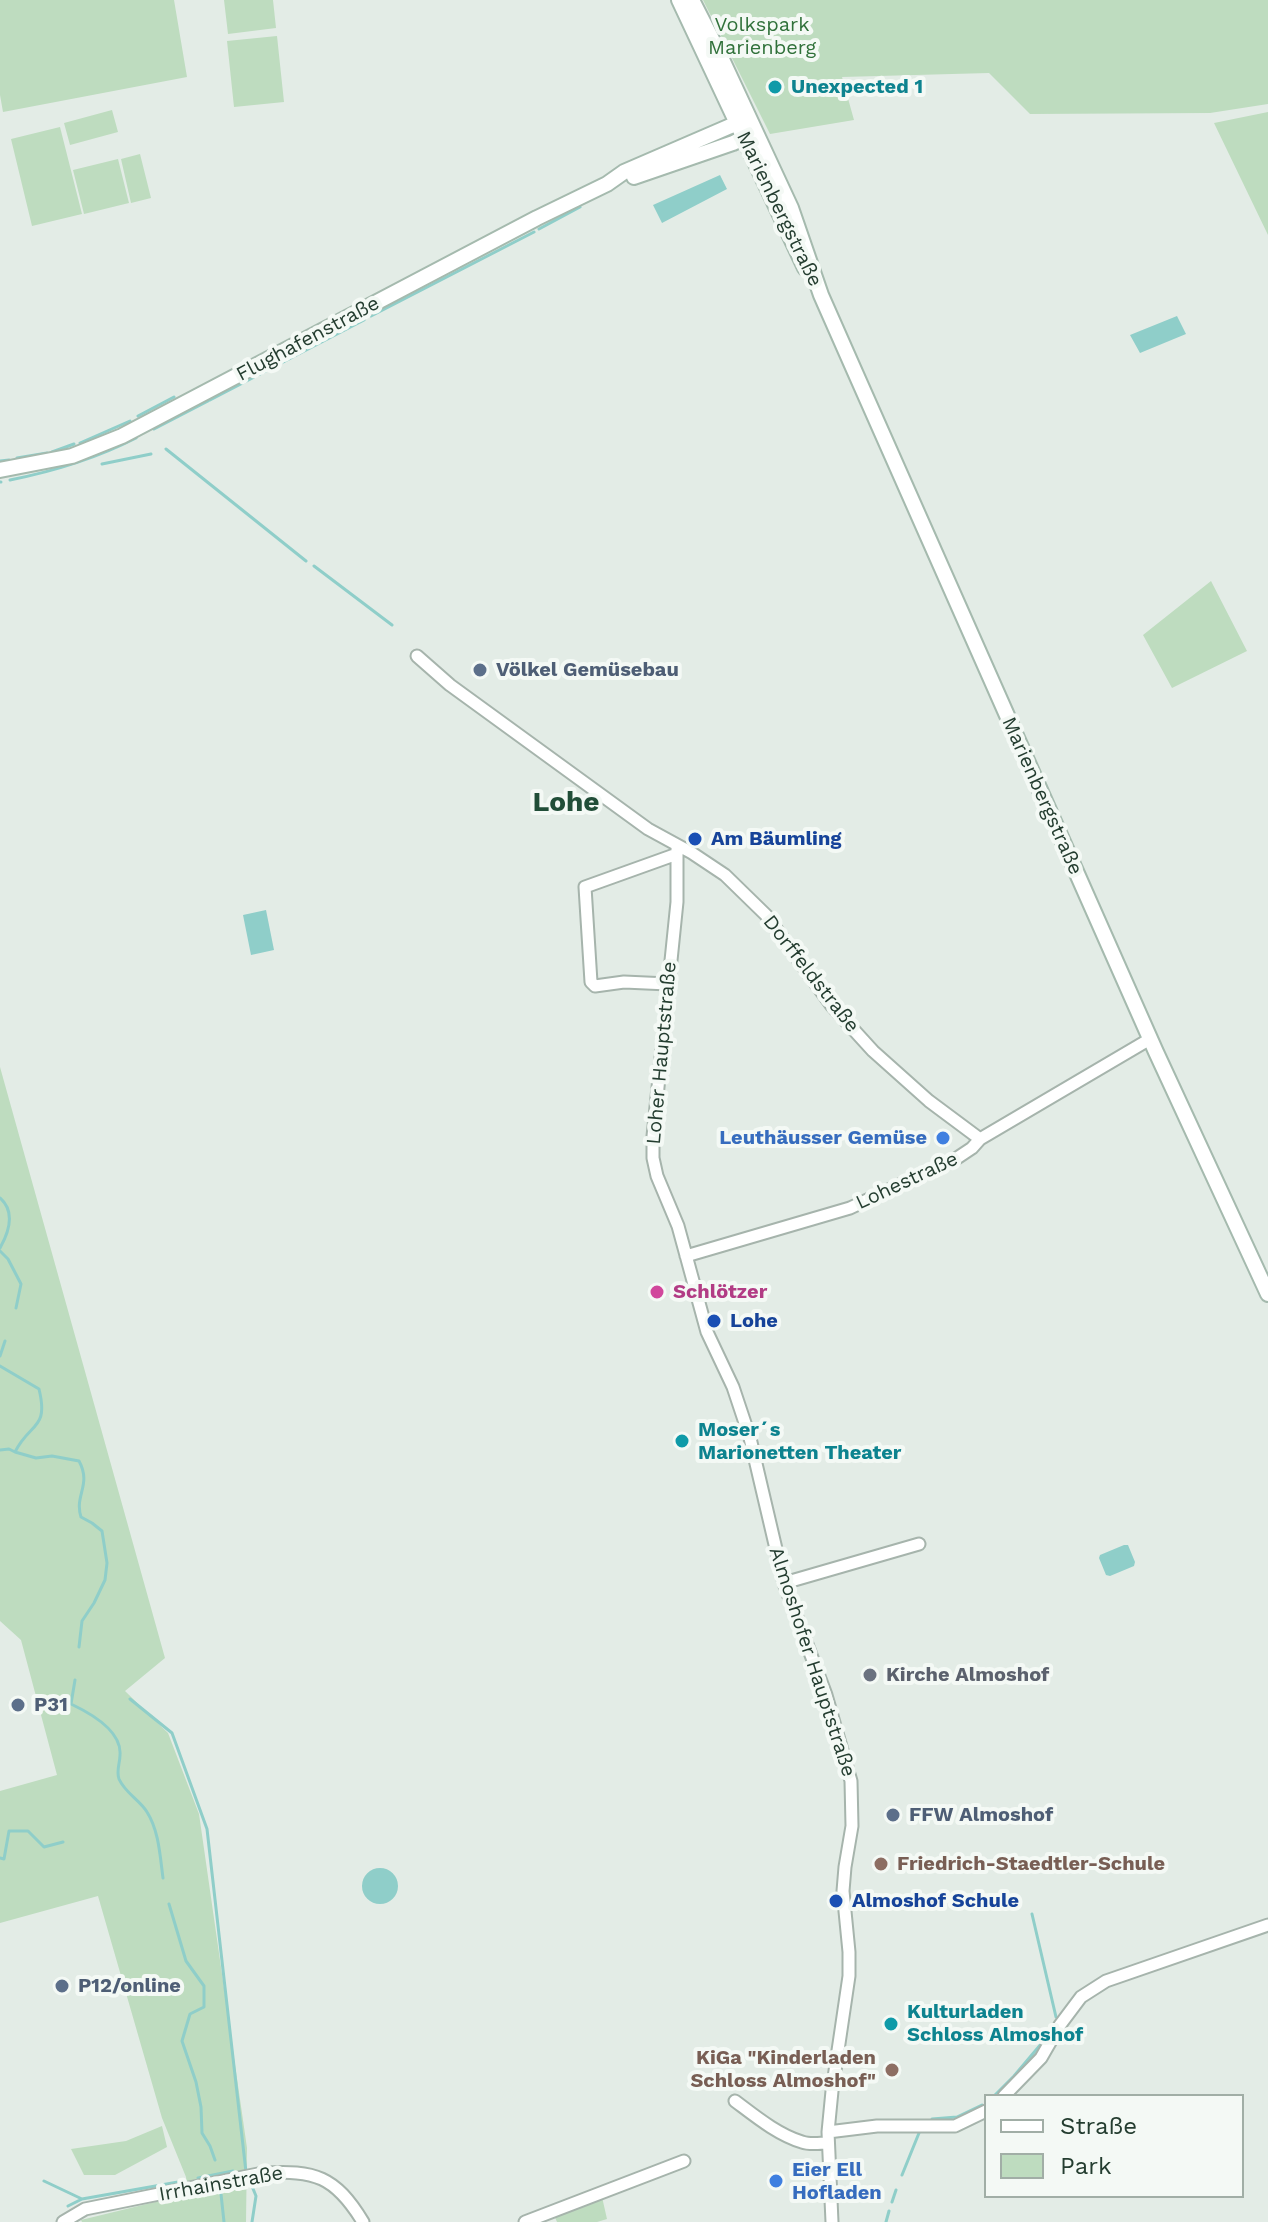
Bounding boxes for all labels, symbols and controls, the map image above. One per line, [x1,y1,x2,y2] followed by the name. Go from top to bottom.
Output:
[708,13,816,60] park label: Volkspark Marienberg
[791,75,923,99] place label: Unexpected 1
[766,78,784,96] marker: Unexpected 1
[731,127,827,291] street label: Marienbergstraße
[232,291,384,387] street label: Flughafenstraße
[496,658,679,682] place label: Völkel Gemüsebau
[471,661,489,679] marker: Völkel Gemüsebau
[996,713,1088,879] street label: Marienbergstraße
[532,786,600,820] district label: Lohe
[711,827,841,851] place label: Am Bäumling
[686,830,704,848] marker: Am Bäumling
[758,911,864,1037] street label: Dorffeldstraße
[642,961,682,1145] street label: Loher Hauptstraße
[719,1126,927,1150] place label: Leuthäusser Gemüse
[934,1129,952,1147] marker: Leuthäusser Gemüse
[852,1147,962,1215] street label: Lohestraße
[673,1280,767,1304] place label: Schlötzer
[648,1283,666,1301] marker: Schlötzer
[730,1309,778,1333] place label: Lohe
[705,1312,723,1330] marker: Lohe
[698,1418,901,1465] place label: Moser´s Marionetten Theater
[673,1432,691,1450] marker: Moser´s Marionetten Theater
[763,1544,861,1780] street label: Almoshofer Hauptstraße
[886,1663,1049,1687] place label: Kirche Almoshof
[861,1666,879,1684] marker: Kirche Almoshof
[34,1693,68,1717] place label: P31
[9,1696,27,1714] marker: P31
[909,1803,1053,1827] place label: FFW Almoshof
[884,1806,902,1824] marker: FFW Almoshof
[897,1852,1165,1876] place label: Friedrich-Staedtler-Schule
[872,1855,890,1873] marker: Friedrich-Staedtler-Schule
[852,1889,1019,1913] place label: Almoshof Schule
[827,1892,845,1910] marker: Almoshof Schule
[78,1974,181,1998] place label: P12/online
[53,1977,71,1995] marker: P12/online
[907,2000,1083,2047] place label: Kulturladen Schloss Almoshof
[882,2015,900,2033] marker: Kulturladen Schloss Almoshof
[690,2046,876,2093] place label: KiGa "Kinderladen Schloss Almoshof"
[883,2061,901,2079] marker: KiGa "Kinderladen Schloss Almoshof"
[984,2094,1244,2198] legend
[1060,2112,1137,2140] text: Straße
[1060,2152,1112,2180] text: Park
[792,2158,882,2205] place label: Eier Ell Hofladen
[157,2161,285,2207] street label: Irrhainstraße
[767,2172,785,2190] marker: Eier Ell Hofladen

